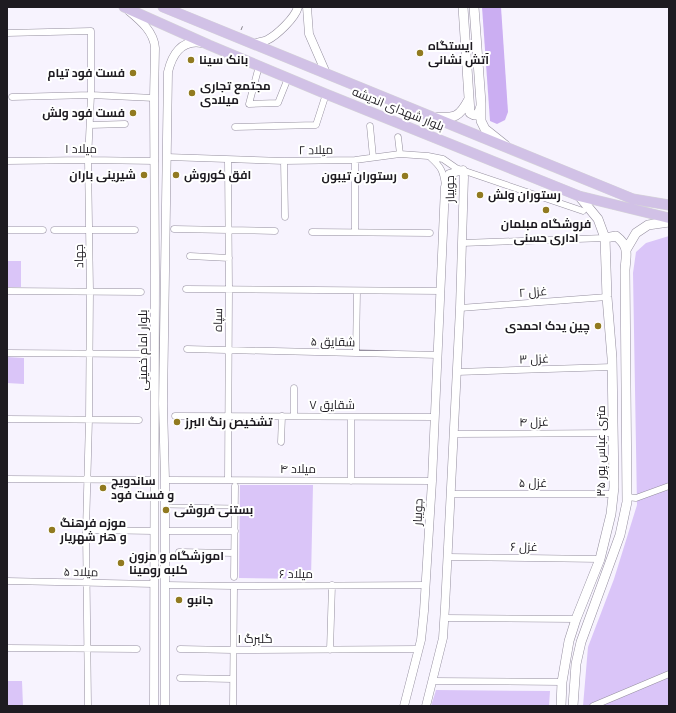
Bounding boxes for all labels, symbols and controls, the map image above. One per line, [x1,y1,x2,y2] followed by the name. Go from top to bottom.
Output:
[428,39,489,68] place label: ایستگاه آتش نشانی
[415,48,425,58] marker: ایستگاه آتش نشانی
[199,53,248,67] place label: بانک سینا
[186,55,196,65] marker: بانک سینا
[47,66,125,81] place label: فست فود تیام
[128,68,138,78] marker: فست فود تیام
[200,79,271,108] place label: مجتمع تجاری میلادی
[350,84,446,134] street label: بلوار شهدای اندیشه
[187,88,197,98] marker: مجتمع تجاری میلادی
[42,106,125,121] place label: فست فود ولش
[128,108,138,118] marker: فست فود ولش
[65,142,97,156] street label: میلاد ۱
[299,143,333,157] street label: میلاد ۲
[69,168,136,183] place label: شیرینی باران
[184,168,251,183] place label: افق کوروش
[322,169,397,184] place label: رستوران تیبون
[139,170,149,180] marker: شیرینی باران
[171,170,181,180] marker: افق کوروش
[400,171,410,181] marker: رستوران تیبون
[443,175,457,204] street label: جویبار
[488,188,561,203] place label: رستوران ولش
[475,190,485,200] marker: رستوران ولش
[541,205,551,215] marker: فروشگاه مبلمان اداری حسنی
[501,217,591,246] place label: فروشگاه مبلمان اداری حسنی
[72,244,86,268] street label: جهاد
[518,284,548,300] street label: غزل ۲
[211,308,226,332] street label: سپاه
[136,310,151,390] street label: بلوار امام خمینی
[505,319,590,335] place label: چین یدک احمدی
[593,321,603,331] marker: چین یدک احمدی
[311,335,356,349] street label: شقایق ۵
[519,351,549,367] street label: غزل ۳
[309,398,355,412] street label: شقایق ۷
[594,405,610,497] street label: ۳۵ متری عباس پور
[184,415,273,430] place label: تشخیص رنگ البرز
[519,415,549,429] street label: غزل ۴
[172,417,182,427] marker: تشخیص رنگ البرز
[280,462,316,476] street label: میلاد ۴
[111,474,174,503] place label: ساندویچ و فست فود
[519,476,547,490] street label: غزل ۵
[98,483,108,493] marker: ساندویچ و فست فود
[410,498,426,527] street label: جویبار
[174,503,253,518] place label: بستنی فروشی
[161,505,171,515] marker: بستنی فروشی
[59,516,127,545] place label: موزه فرهنگ و هنر شهریار
[47,525,57,535] marker: موزه فرهنگ و هنر شهریار
[510,540,538,554] street label: غزل ۶
[129,549,224,578] place label: اموزشگاه و مزون کلبه رومینا
[116,558,126,568] marker: اموزشگاه و مزون کلبه رومینا
[64,565,98,579] street label: میلاد ۵
[279,567,313,581] street label: میلاد ۶
[187,593,213,608] place label: جانبو
[174,595,184,605] marker: جانبو
[237,632,273,646] street label: گلبرگ ۱

